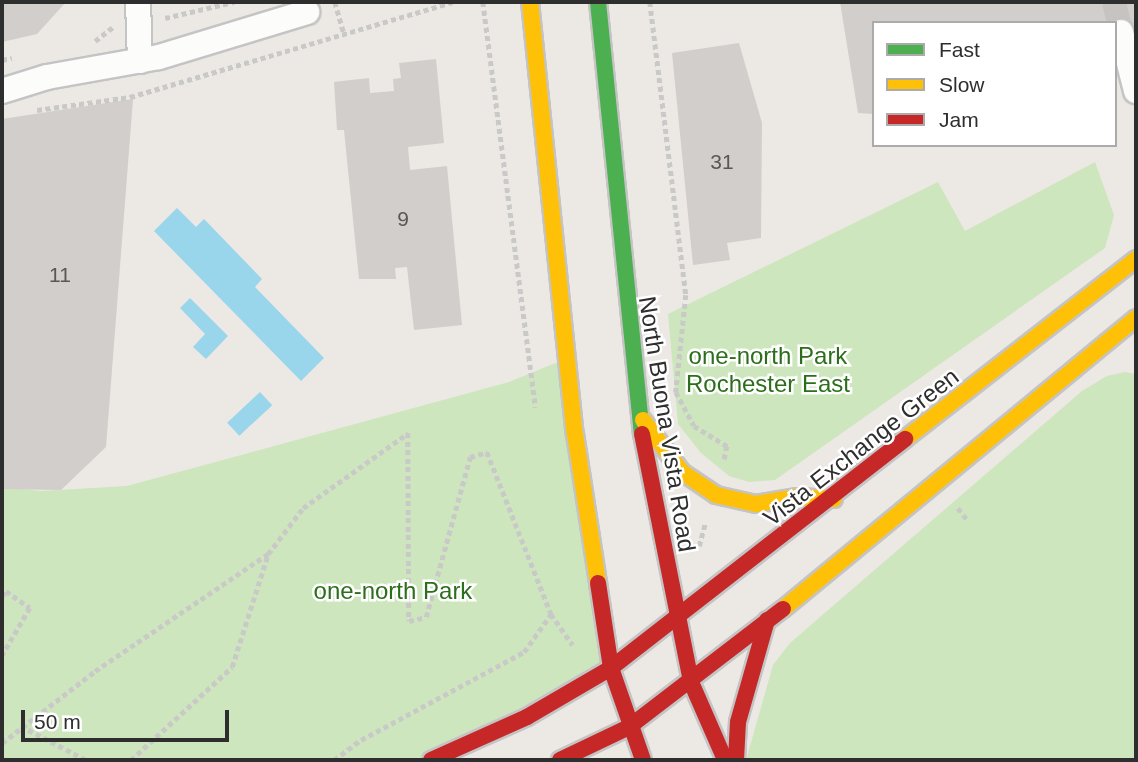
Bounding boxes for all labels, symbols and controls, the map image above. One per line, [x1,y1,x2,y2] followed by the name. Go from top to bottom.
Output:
[872,21,1117,147] legend
[939,38,980,61] text: Fast
[939,73,985,96] text: Slow
[939,108,979,131] text: Jam
[710,149,734,175] house number: 31
[397,206,409,232] house number: 9
[49,262,71,288] house number: 11
[633,294,701,554] street label: North Buona Vista Road
[686,342,850,398] park label: one-north Park Rochester East
[758,362,964,532] street label: Vista Exchange Green
[314,577,472,605] park label: one-north Park
[24,696,233,740] scale bar
[34,710,81,733] text: 50 m

